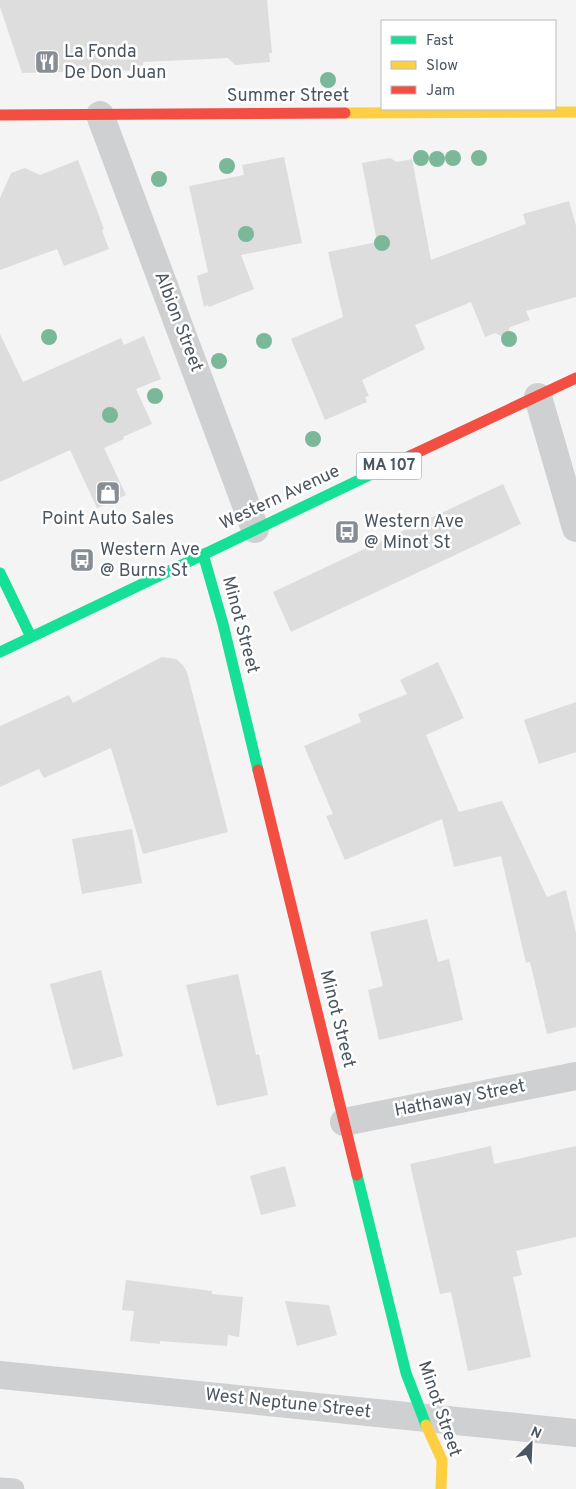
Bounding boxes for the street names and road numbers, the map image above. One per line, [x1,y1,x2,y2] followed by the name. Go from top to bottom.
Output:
[227,85,349,108] street label: Summer Street
[148,269,208,375] street label: Albion Street
[356,452,422,480] road number: MA 107
[216,460,344,536] street label: Western Avenue
[216,574,264,676] street label: Minot Street
[314,968,360,1070] street label: Minot Street
[393,1075,527,1123] street label: Hathaway Street
[412,1358,466,1460] street label: Minot Street
[204,1384,372,1424] street label: West Neptune Street

